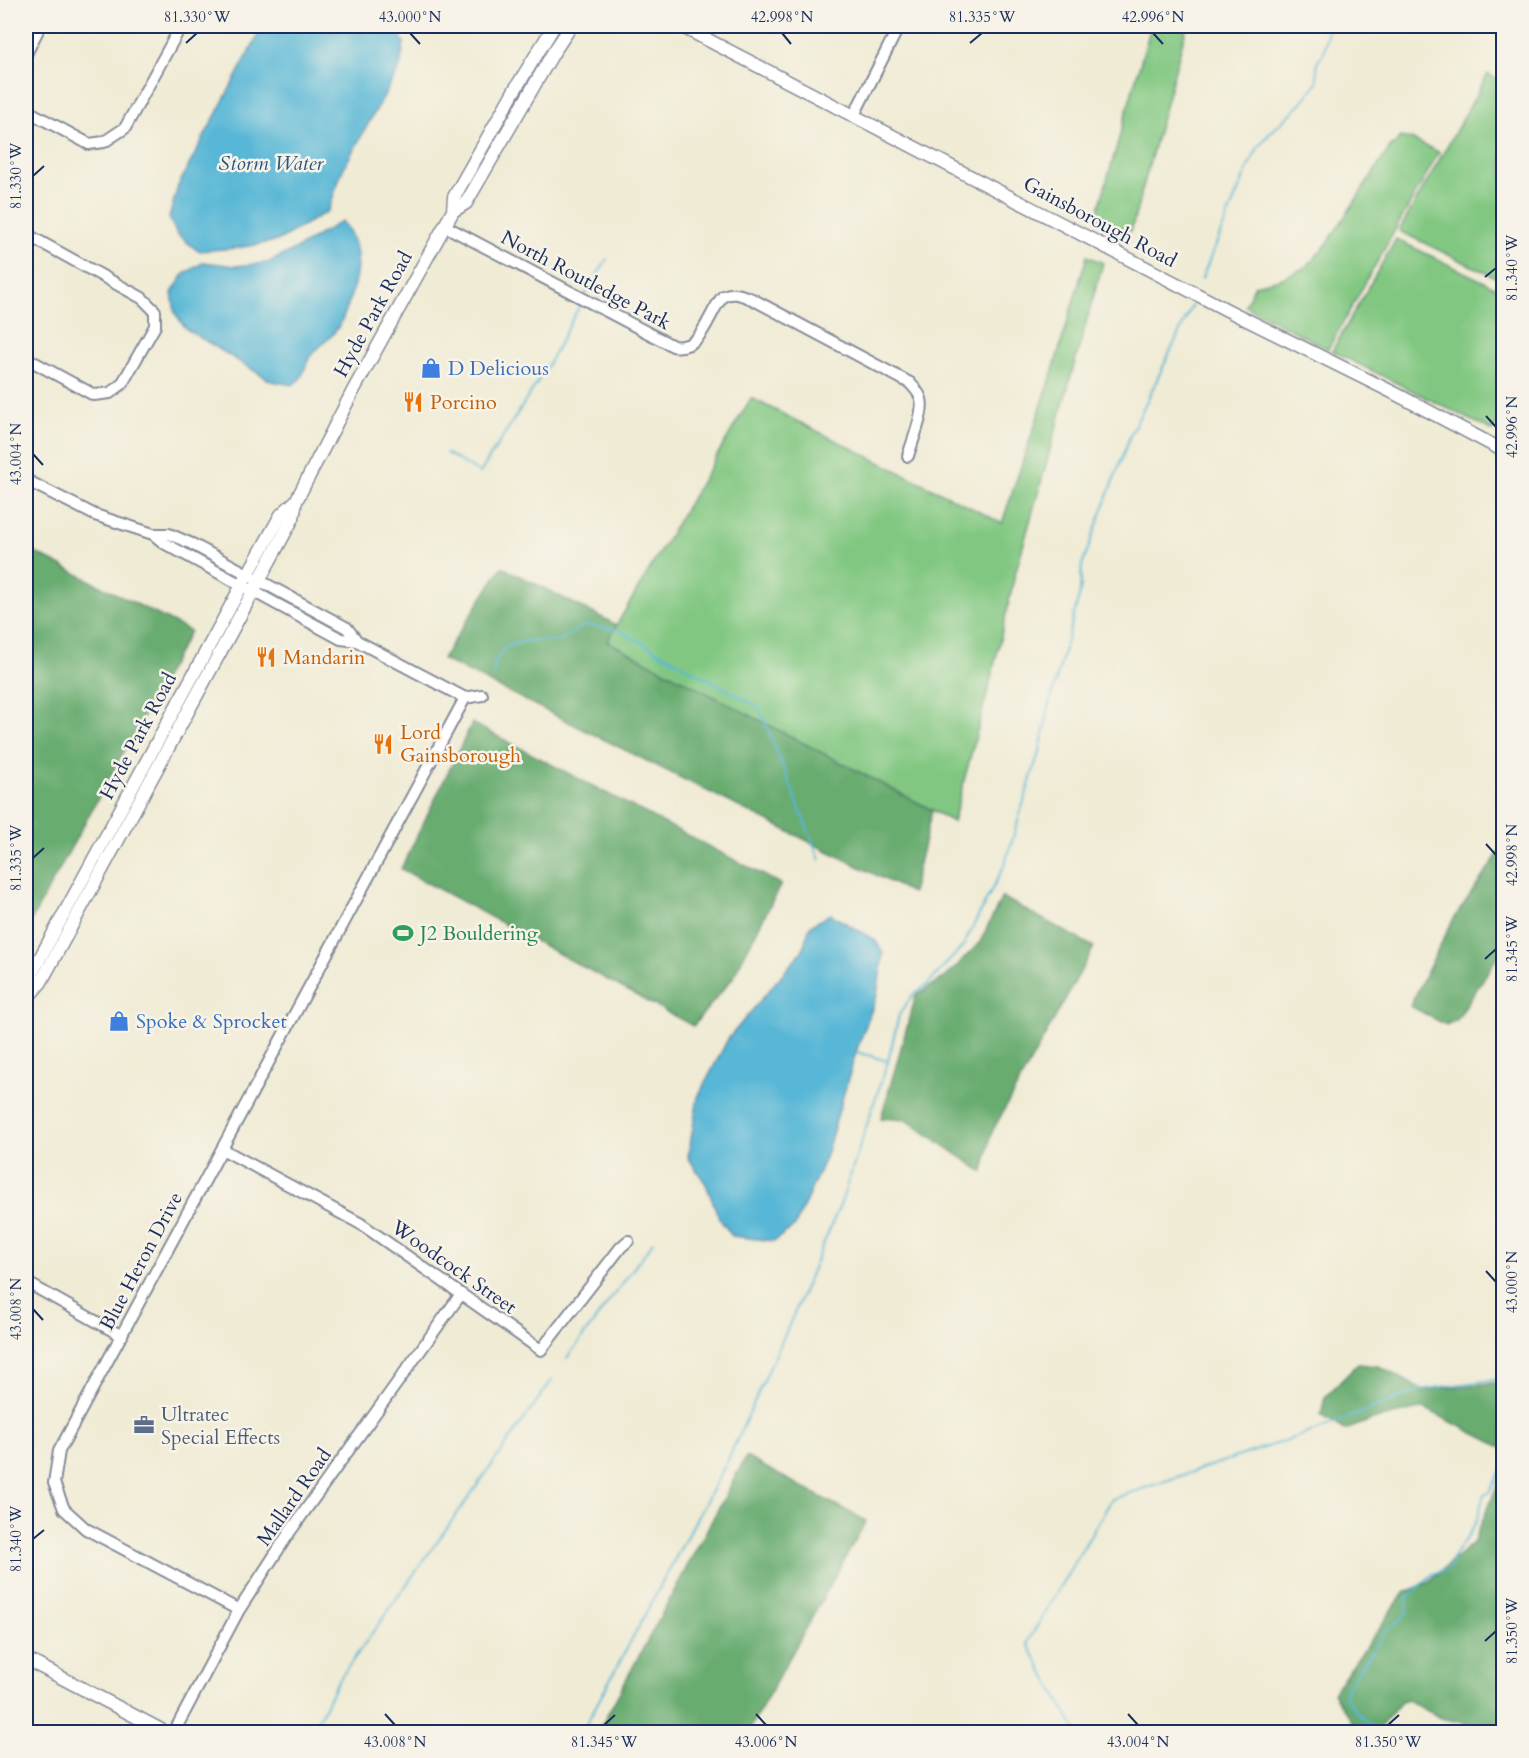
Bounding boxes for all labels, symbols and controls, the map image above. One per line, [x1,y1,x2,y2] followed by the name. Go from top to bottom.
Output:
[164,7,231,27] text: 81.330°W
[379,7,442,27] text: 43.000°N
[751,7,814,27] text: 42.998°N
[949,7,1016,27] text: 81.335°W
[1122,7,1185,27] text: 42.996°N
[6,142,26,209] text: 81.330°W
[219,149,325,178] water label: Storm Water
[1018,170,1182,274] street label: Gainsborough Road
[496,224,676,336] street label: North Routledge Park
[1502,234,1522,301] text: 81.340°W
[327,246,419,382] street label: Hyde Park Road
[448,355,549,382] place label: D Delicious
[419,356,443,380] shop icon: D Delicious
[430,389,497,416] place label: Porcino
[401,390,425,414] restaurant icon: Porcino
[1502,395,1522,458] text: 42.996°N
[6,422,26,485] text: 43.004°N
[283,644,366,671] place label: Mandarin
[254,645,278,669] restaurant icon: Mandarin
[93,667,183,804] street label: Hyde Park Road
[400,719,521,769] place label: Lord Gainsborough
[371,732,395,756] restaurant icon: Lord Gainsborough
[1502,823,1522,886] text: 42.998°N
[6,824,26,891] text: 81.335°W
[1502,915,1522,982] text: 81.345°W
[417,920,539,947] place label: J2 Bouldering
[391,921,415,945] sports icon: J2 Bouldering
[136,1008,288,1035] place label: Spoke & Sprocket
[107,1009,131,1033] shop icon: Spoke & Sprocket
[93,1187,189,1335] street label: Blue Heron Drive
[385,1213,523,1321] street label: Woodcock Street
[1502,1250,1522,1313] text: 43.000°N
[6,1277,26,1340] text: 43.008°N
[161,1401,280,1451] place label: Ultratec Special Effects
[132,1413,156,1437] office icon: Ultratec Special Effects
[250,1442,338,1551] street label: Mallard Road
[6,1505,26,1572] text: 81.340°W
[1502,1597,1522,1664] text: 81.350°W
[364,1732,427,1752] text: 43.008°N
[571,1732,638,1752] text: 81.345°W
[735,1732,798,1752] text: 43.006°N
[1107,1732,1170,1752] text: 43.004°N
[1355,1732,1422,1752] text: 81.350°W

